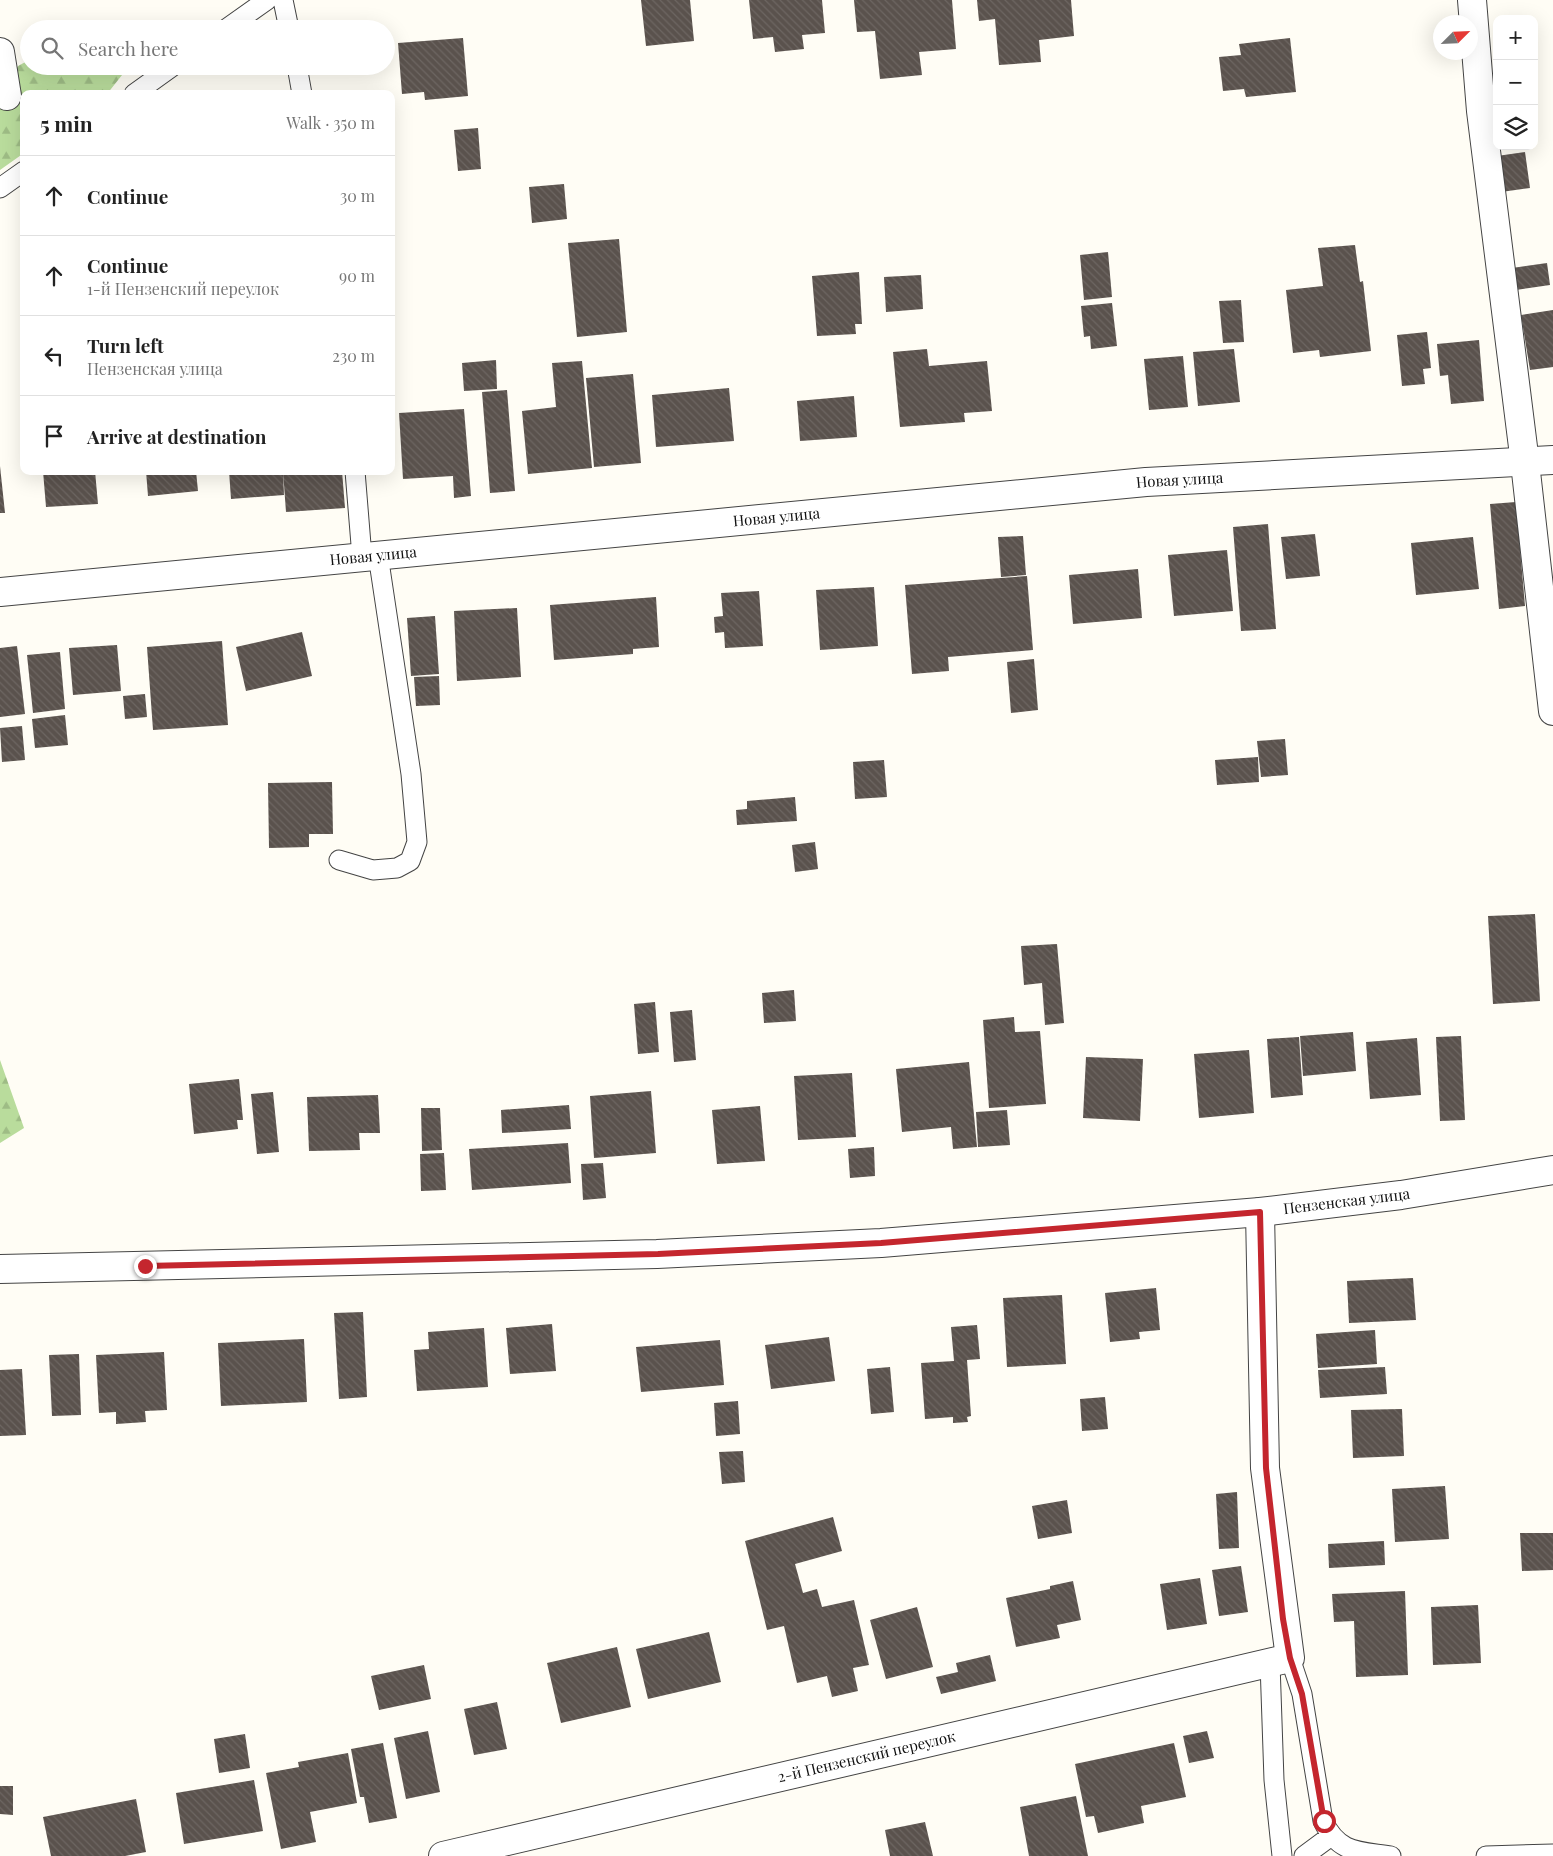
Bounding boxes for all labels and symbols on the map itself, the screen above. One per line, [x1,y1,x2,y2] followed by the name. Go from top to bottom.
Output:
[1433,15,1478,60] north arrow
[1135,467,1224,492] street label: Новая улица
[732,502,821,531] street label: Новая улица
[329,541,418,569] street label: Новая улица
[1282,1183,1412,1218] street label: Пензенская улица
[134,1255,157,1278] route end
[775,1725,958,1786] street label: 2-й Пензенский переулок
[1313,1810,1336,1833] route start

